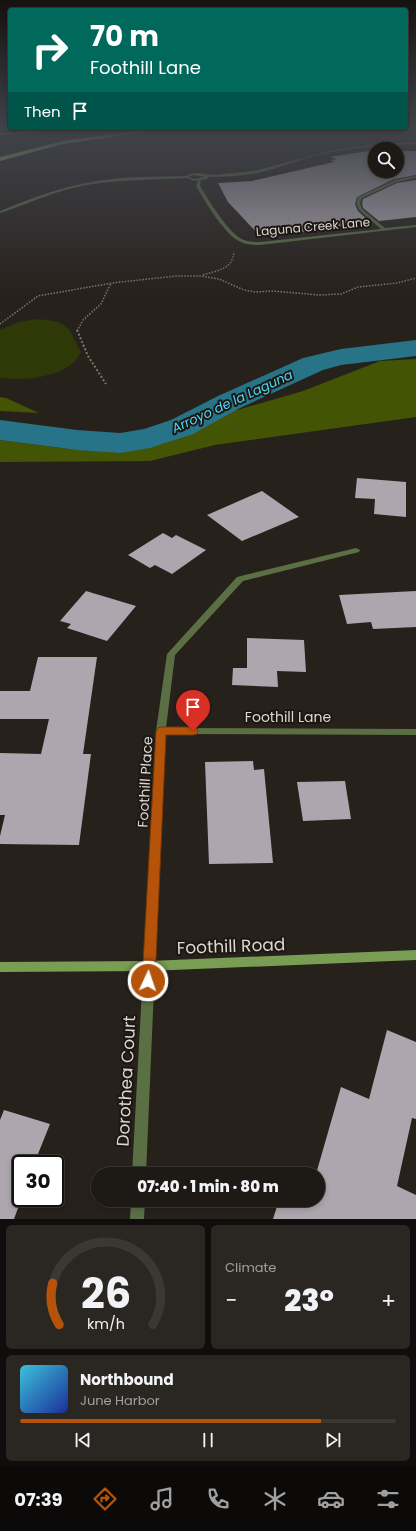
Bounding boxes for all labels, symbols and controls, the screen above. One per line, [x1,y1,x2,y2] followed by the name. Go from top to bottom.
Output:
[90,17,159,56] text: 70 m
[24,24,76,76] icon: right
[90,55,201,80] text: Foothill Lane
[69,100,91,122] icon: arrive
[24,101,61,122] text: Then
[368,142,404,178] map controls
[368,142,404,178] button: search
[255,213,371,240] street label: Laguna Creek Lane
[168,365,296,438] water label: Arroyo de la Laguna
[176,690,210,731] pin
[182,696,204,718] icon: arrive
[245,707,331,727] street label: Foothill Lane
[133,736,157,828] street label: Foothill Place
[176,932,286,960] street label: Foothill Road
[127,960,169,1002] position arrow
[111,1015,141,1147] street label: Dorothea Court
[12,1155,64,1207] speed limit sign: 30
[137,1176,279,1197] text: 07:40 · 1 min · 80 m
[225,1258,276,1277] text: Climate
[80,1264,131,1323] text: 26
[284,1279,334,1322] text: 23°
[225,1285,237,1316] text: −
[381,1285,396,1316] text: +
[86,1314,125,1334] text: km/h
[80,1369,174,1390] text: Northbound
[80,1391,160,1410] text: June Harbor
[72,1429,94,1451] icon: previous
[197,1429,219,1451] icon: pause
[322,1429,344,1451] icon: next
[91,1485,119,1513] icon: directions
[148,1485,176,1513] icon: music
[204,1485,232,1513] icon: phone
[261,1485,289,1513] icon: climate
[317,1485,345,1513] icon: car
[374,1485,402,1513] icon: filters
[14,1487,63,1512] text: 07:39

